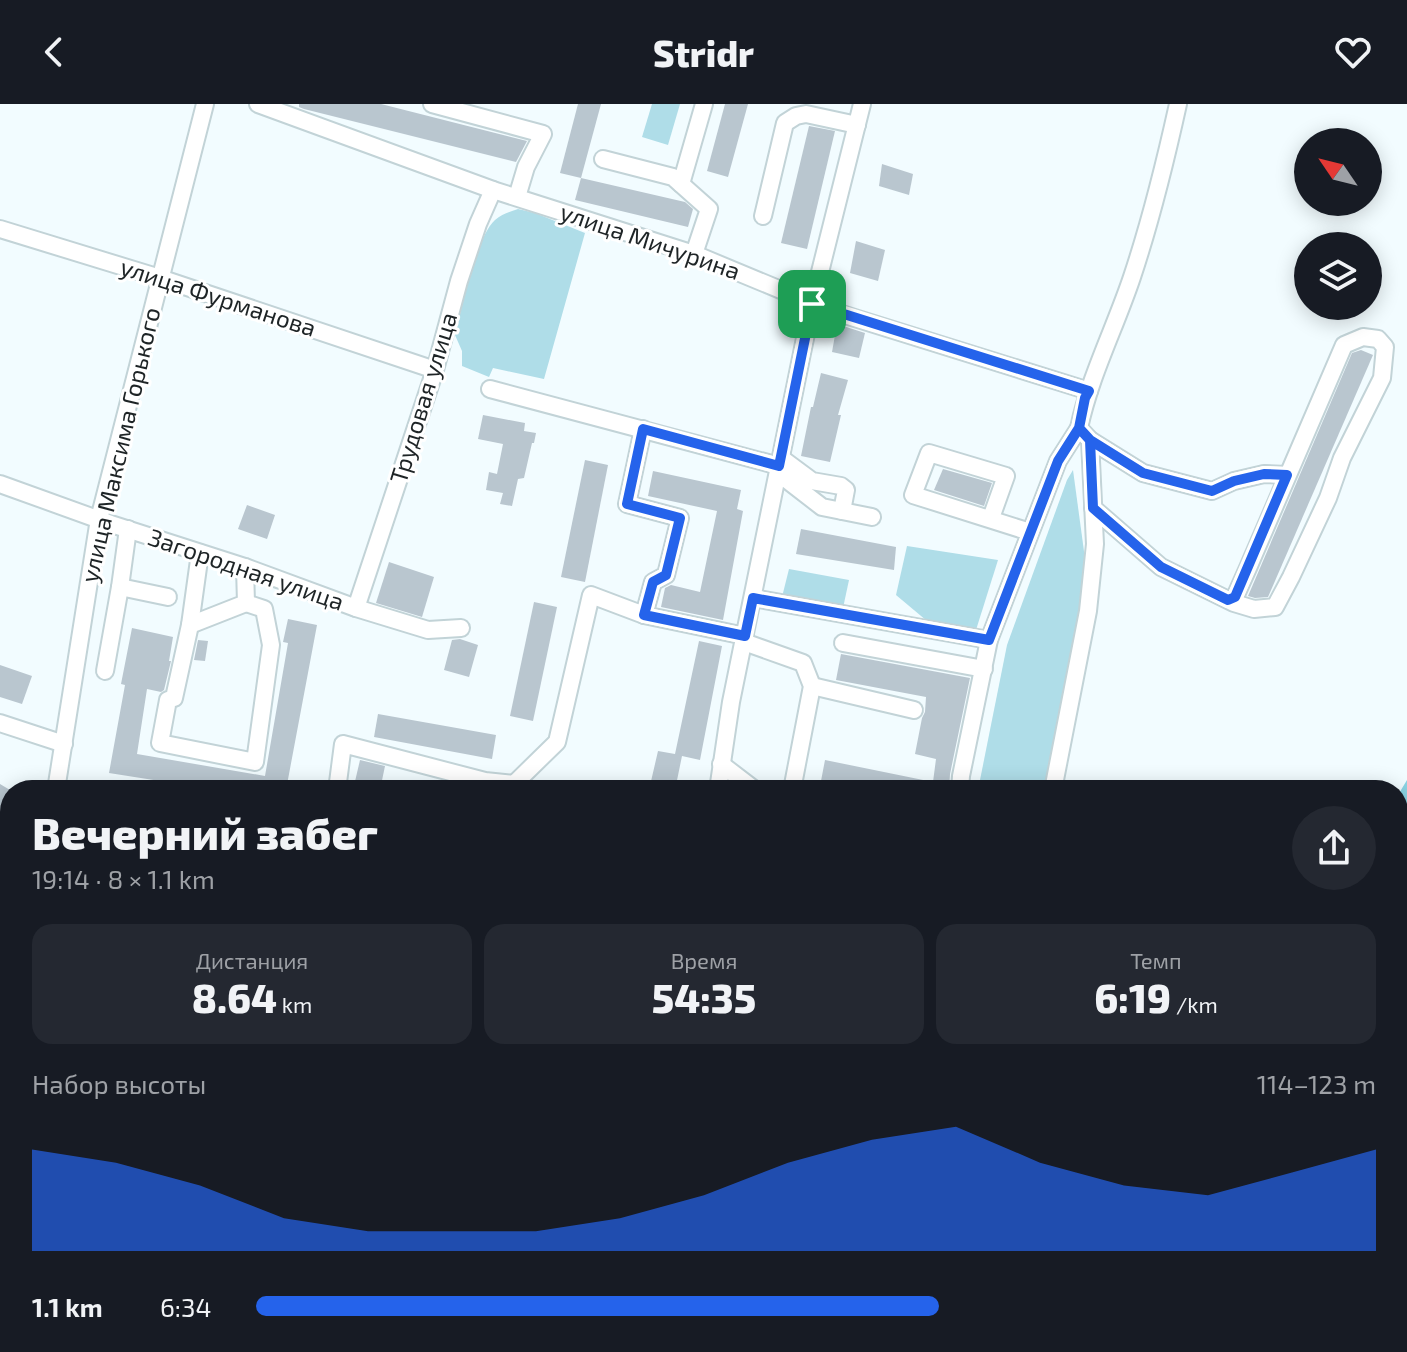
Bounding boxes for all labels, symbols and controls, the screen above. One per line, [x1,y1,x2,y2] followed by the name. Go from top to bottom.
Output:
[32,30,76,74] icon: back
[1331,30,1375,74] icon: heart
[653,31,754,74] text: Stridr
[1294,128,1382,216] north arrow
[1294,128,1382,320] map controls
[556,196,744,286] street label: улица Мичурина
[1294,232,1382,320] button: layers
[117,251,320,343] street label: улица Фурманова
[778,270,846,338] pin
[790,282,834,326] icon: arrive
[74,304,166,585] street label: улица Максима Горького
[383,309,463,487] street label: Трудовая улица
[144,521,348,617] street label: Загородная улица
[32,806,378,859] text: Вечерний забег
[1292,806,1376,890] button: share
[32,863,215,894] text: 19:14 · 8 × 1.1 km
[196,947,308,973] text: Дистанция
[671,947,737,973] text: Время
[1130,947,1182,973] text: Темп
[192,973,277,1021] text: 8.64
[652,973,756,1021] text: 54:35
[1094,973,1171,1021] text: 6:19
[277,991,312,1017] text: km
[1171,991,1218,1017] text: /km
[32,1068,206,1099] text: Набор высоты
[1257,1068,1376,1099] text: 114–123 m
[32,1291,103,1322] text: 1.1 km
[160,1291,211,1322] text: 6:34

